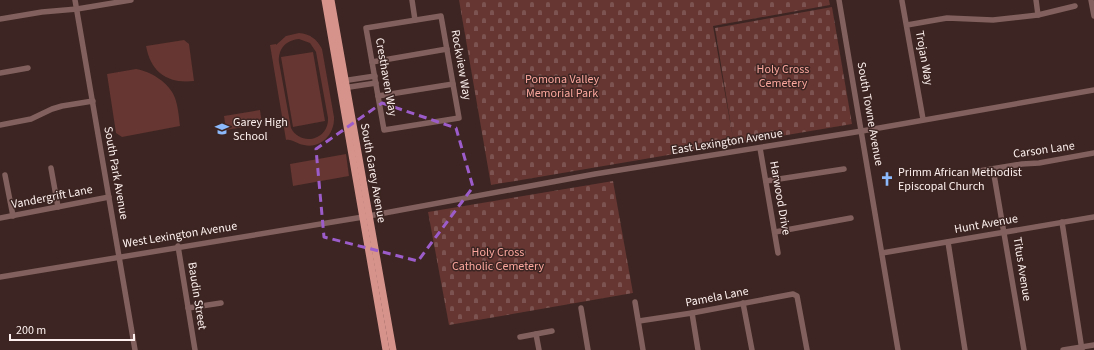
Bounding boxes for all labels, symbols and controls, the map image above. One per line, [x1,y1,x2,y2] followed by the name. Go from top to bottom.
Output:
[446,29,476,102] street label: Rockview Way
[911,29,937,87] street label: Trojan Way
[371,36,401,118] street label: Cresthaven Way
[757,61,809,92] park label: Holy Cross Cemetery
[853,61,887,167] street label: South Towne Avenue
[525,71,599,102] park label: Pomona Valley Memorial Park
[233,114,288,145] place label: Garey High School
[214,121,230,137] school or university icon: Garey High School
[356,122,390,224] street label: South Garey Avenue
[99,125,133,221] street label: South Park Avenue
[670,125,784,159] street label: East Lexington Avenue
[1012,137,1076,163] street label: Carson Lane
[765,160,795,236] street label: Harwood Drive
[898,164,1022,195] place label: Primm African Methodist Episcopal Church
[879,171,895,187] church icon: Primm African Methodist Episcopal Church
[10,181,94,213] street label: Vandergrift Lane
[953,210,1019,238] street label: Hunt Avenue
[122,218,238,252] street label: West Lexington Avenue
[1009,236,1035,302] street label: Titus Avenue
[452,244,544,275] park label: Holy Cross Catholic Cemetery
[183,261,211,331] street label: Baudin Street
[684,283,750,311] street label: Pamela Lane
[10,316,134,342] scale bar
[16,322,46,339] text: 200 m

